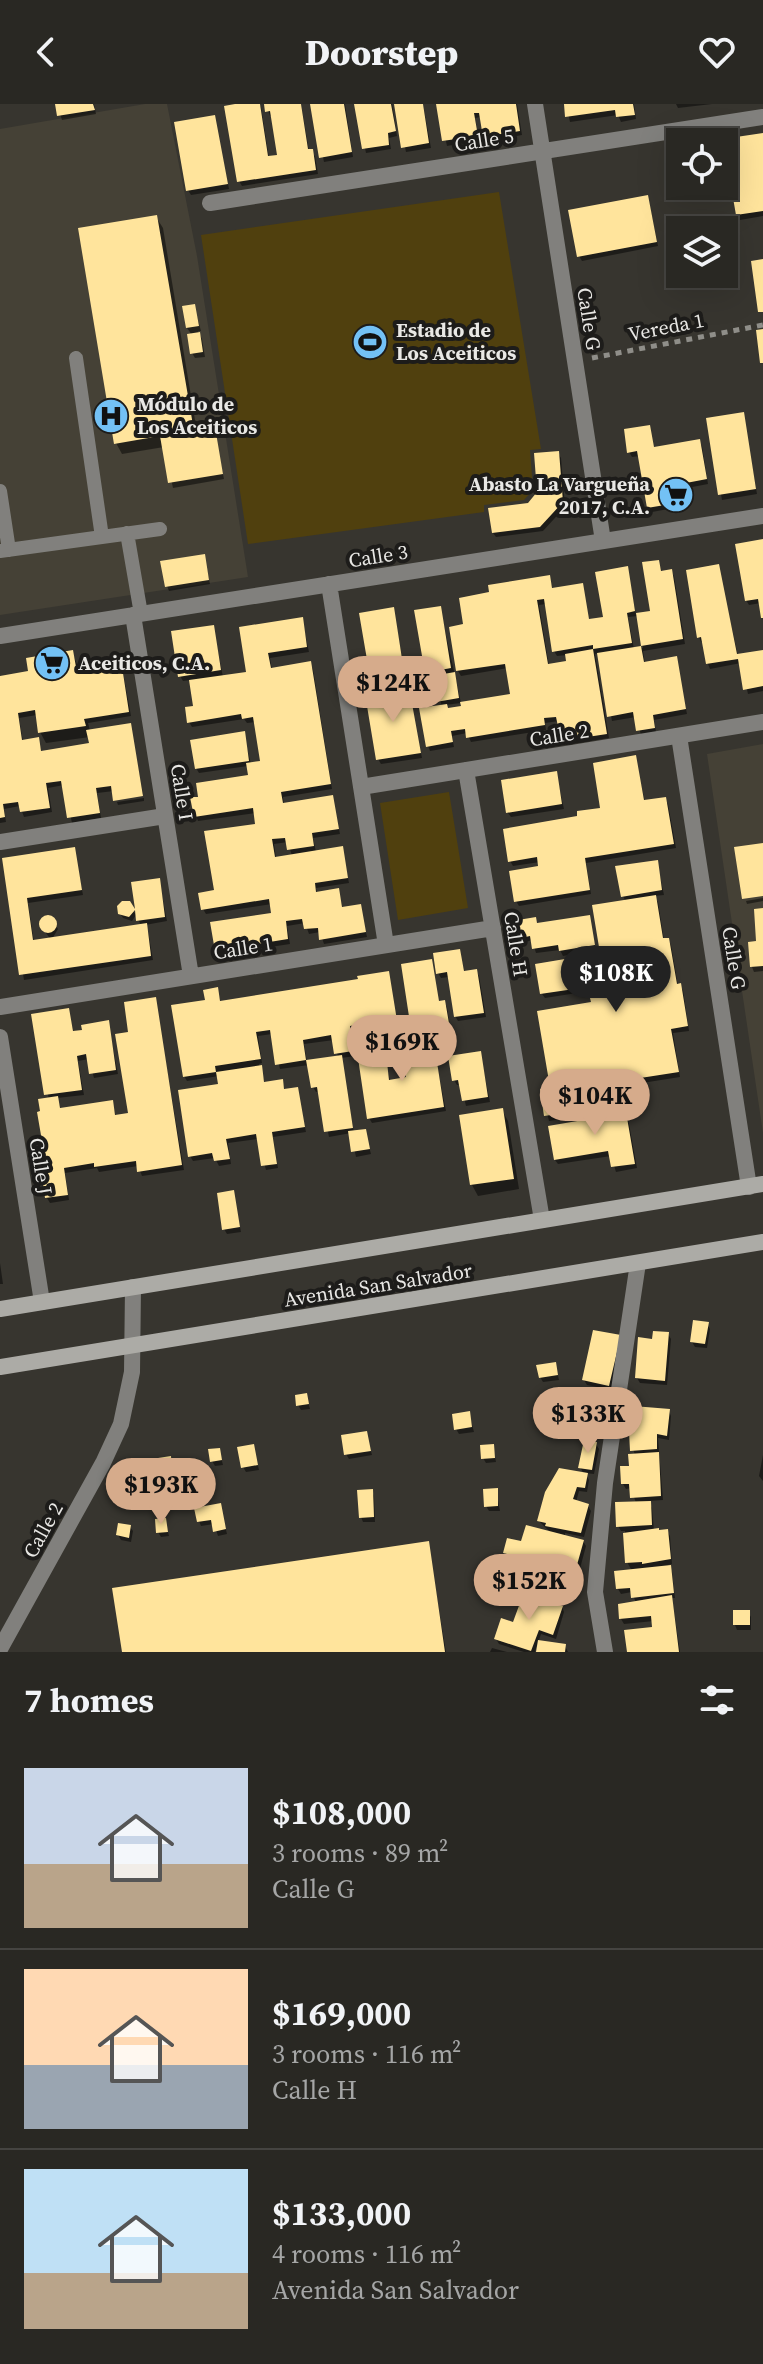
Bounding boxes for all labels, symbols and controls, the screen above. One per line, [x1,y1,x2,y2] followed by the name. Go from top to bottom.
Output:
[305,28,458,77] text: Doorstep
[24,30,68,74] icon: back
[695,30,739,74] icon: heart
[452,122,516,158] street label: Calle 5
[666,128,738,288] map controls
[666,128,738,200] button: locate
[666,216,738,288] button: layers
[570,286,608,353] street label: Calle G
[626,306,706,348] street label: Vereda 1
[396,316,516,367] place label: Estadio de Los Aceiticos
[351,323,389,361] sports icon: Estadio de Los Aceiticos
[137,390,257,441] place label: Módulo de Los Aceiticos
[92,397,130,435] hospital icon: Módulo de Los Aceiticos
[469,470,650,521] place label: Abasto La Vargueña 2017, C.A.
[657,476,695,514] supermarket icon: Abasto La Vargueña 2017, C.A.
[346,538,410,574] street label: Calle 3
[33,644,71,682] supermarket icon: Aceiticos, C.A.
[78,649,210,677] place label: Aceiticos, C.A.
[337,656,449,724] pin: $124K
[356,664,430,700] text: $124K
[527,717,591,753] street label: Calle 2
[164,762,200,822] street label: Calle I
[497,910,535,978] street label: Calle H
[715,925,753,992] street label: Calle G
[211,930,275,966] street label: Calle 1
[560,946,672,1014] pin: $108K
[579,954,653,990] text: $108K
[346,1015,458,1083] pin: $169K
[365,1023,439,1059] text: $169K
[539,1069,651,1137] pin: $104K
[558,1077,632,1113] text: $104K
[23,1136,59,1196] street label: Calle J
[282,1256,475,1314] street label: Avenida San Salvador
[532,1387,644,1455] pin: $133K
[551,1395,625,1431] text: $133K
[105,1458,217,1526] pin: $193K
[124,1466,198,1502] text: $193K
[16,1497,70,1563] street label: Calle 2
[473,1554,585,1622] pin: $152K
[492,1562,566,1598] text: $152K
[24,1677,154,1723] text: 7 homes
[695,1678,739,1722] icon: filters
[272,1789,411,1835] text: $108,000
[88,1800,184,1896] icon: home
[272,1835,448,1871] text: 3 rooms · 89 m²
[272,1871,354,1907] text: Calle G
[272,1990,411,2036] text: $169,000
[88,2001,184,2097] icon: home
[272,2036,461,2072] text: 3 rooms · 116 m²
[272,2072,357,2108] text: Calle H
[272,2190,411,2236] text: $133,000
[88,2201,184,2297] icon: home
[272,2236,461,2272] text: 4 rooms · 116 m²
[272,2272,519,2308] text: Avenida San Salvador

